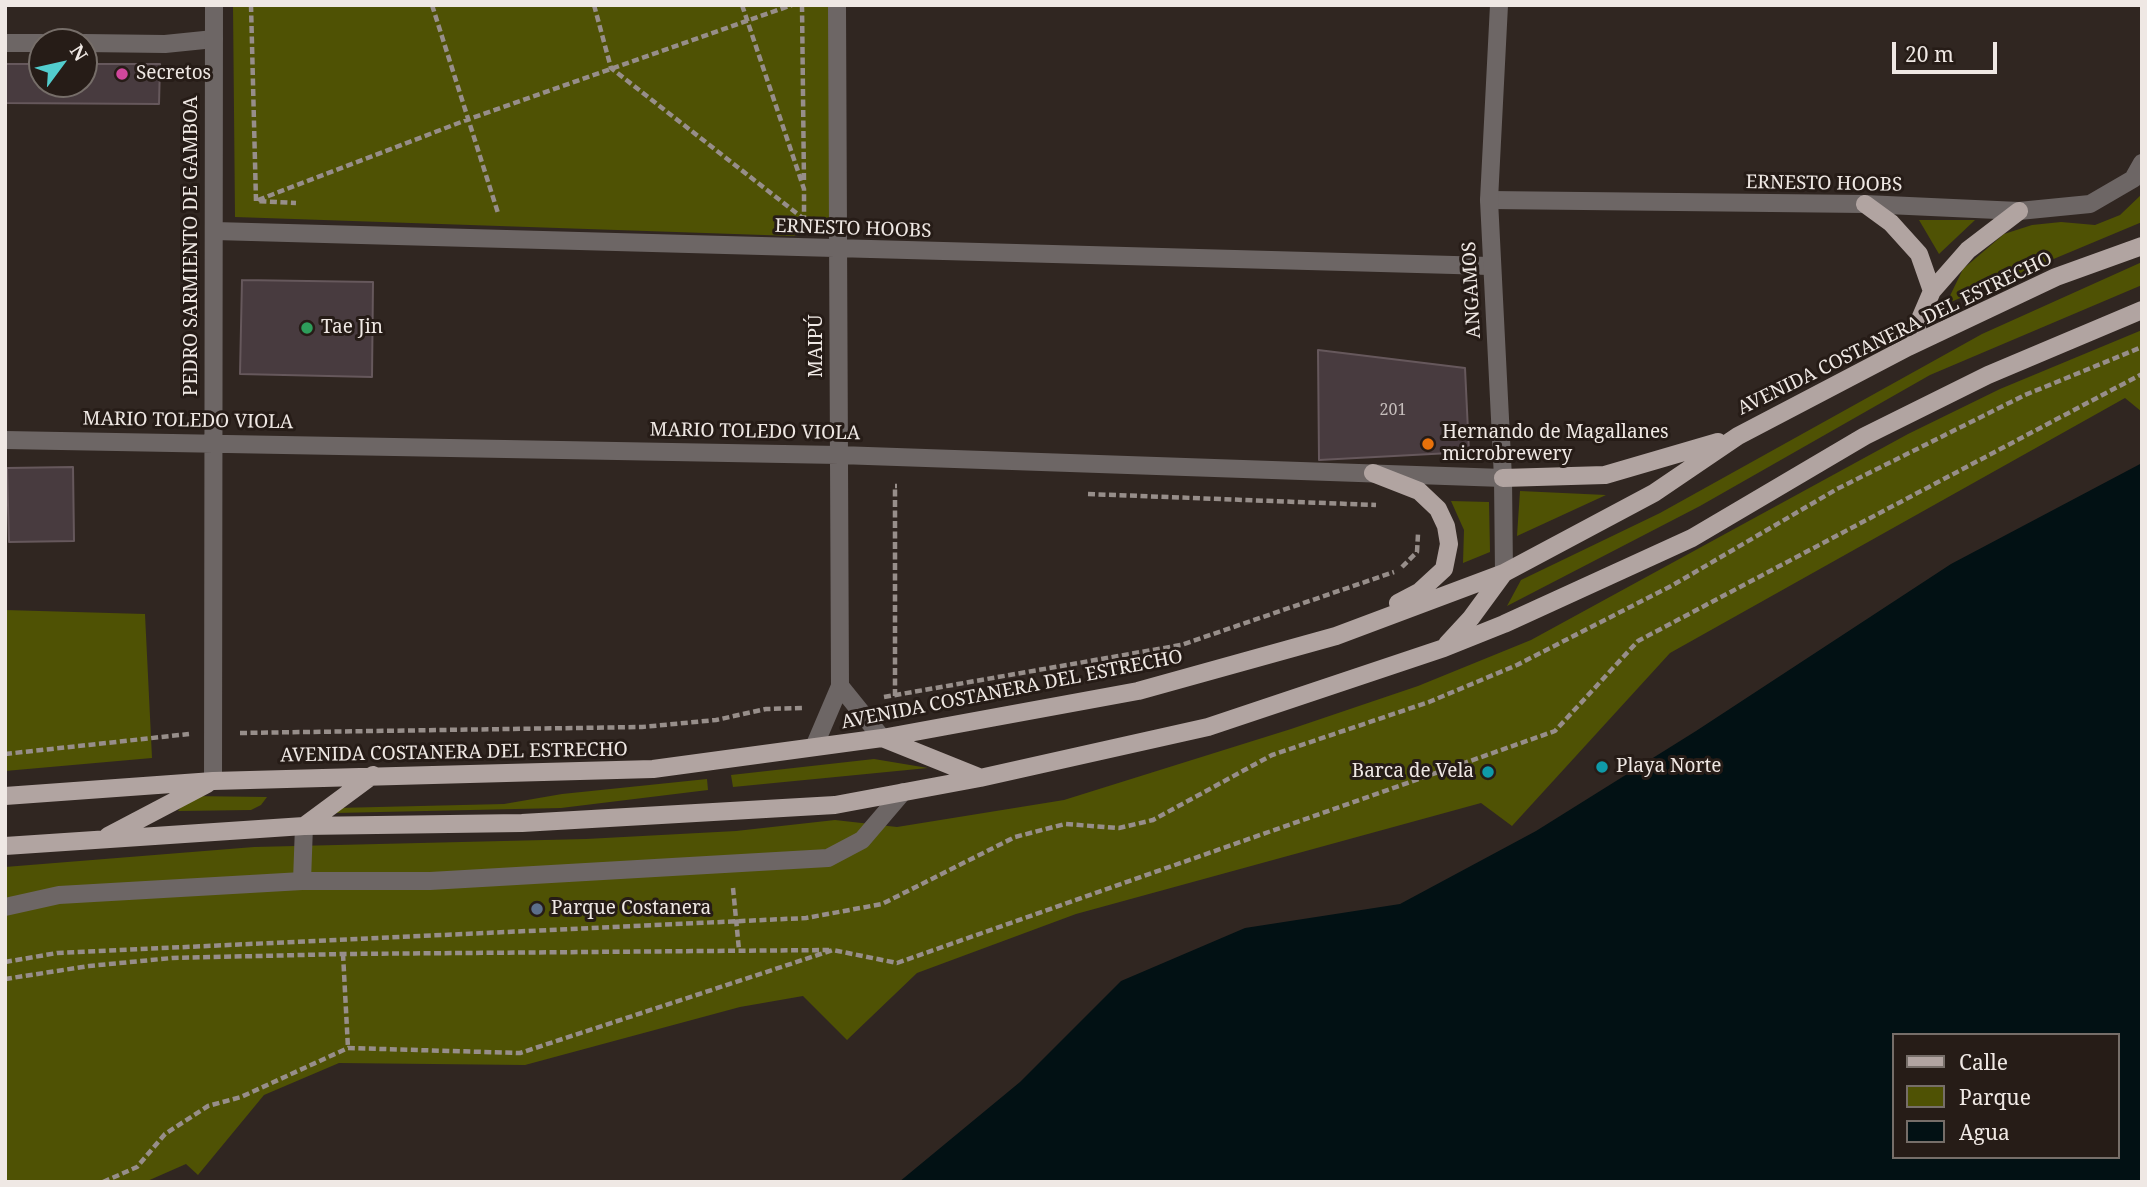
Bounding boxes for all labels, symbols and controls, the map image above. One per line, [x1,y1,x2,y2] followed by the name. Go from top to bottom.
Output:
[28,28,98,98] north arrow
[1895,28,2000,72] scale bar
[64,39,94,66] text: N
[1905,40,1954,68] text: 20 m
[136,63,211,85] place label: Secretos
[114,66,130,82] marker: Secretos
[181,96,203,396] street label: PEDRO SARMIENTO DE GAMBOA
[1745,171,1903,197] street label: ERNESTO HOOBS
[774,215,932,243] street label: ERNESTO HOOBS
[1458,241,1486,339] street label: ANGAMOS
[1734,248,2056,420] street label: AVENIDA COSTANERA DEL ESTRECHO
[806,314,828,378] street label: MAIPÚ
[321,317,383,339] place label: Tae Jin
[299,320,315,336] marker: Tae Jin
[1380,400,1406,420] house number: 201
[82,408,294,434] street label: MARIO TOLEDO VIOLA
[649,419,861,445] street label: MARIO TOLEDO VIOLA
[1442,422,1669,466] place label: Hernando de Magallanes microbrewery
[1420,436,1436,452] marker: Hernando de Magallanes microbrewery
[839,646,1185,734] street label: AVENIDA COSTANERA DEL ESTRECHO
[280,739,628,767] street label: AVENIDA COSTANERA DEL ESTRECHO
[1616,756,1721,778] place label: Playa Norte
[1594,759,1610,775] marker: Playa Norte
[1352,761,1474,783] place label: Barca de Vela
[1480,764,1496,780] marker: Barca de Vela
[551,898,711,920] place label: Parque Costanera
[529,901,545,917] marker: Parque Costanera
[1892,1033,2119,1159] legend
[1959,1048,2008,1076] text: Calle
[1959,1083,2031,1111] text: Parque
[1959,1118,2010,1146] text: Agua

